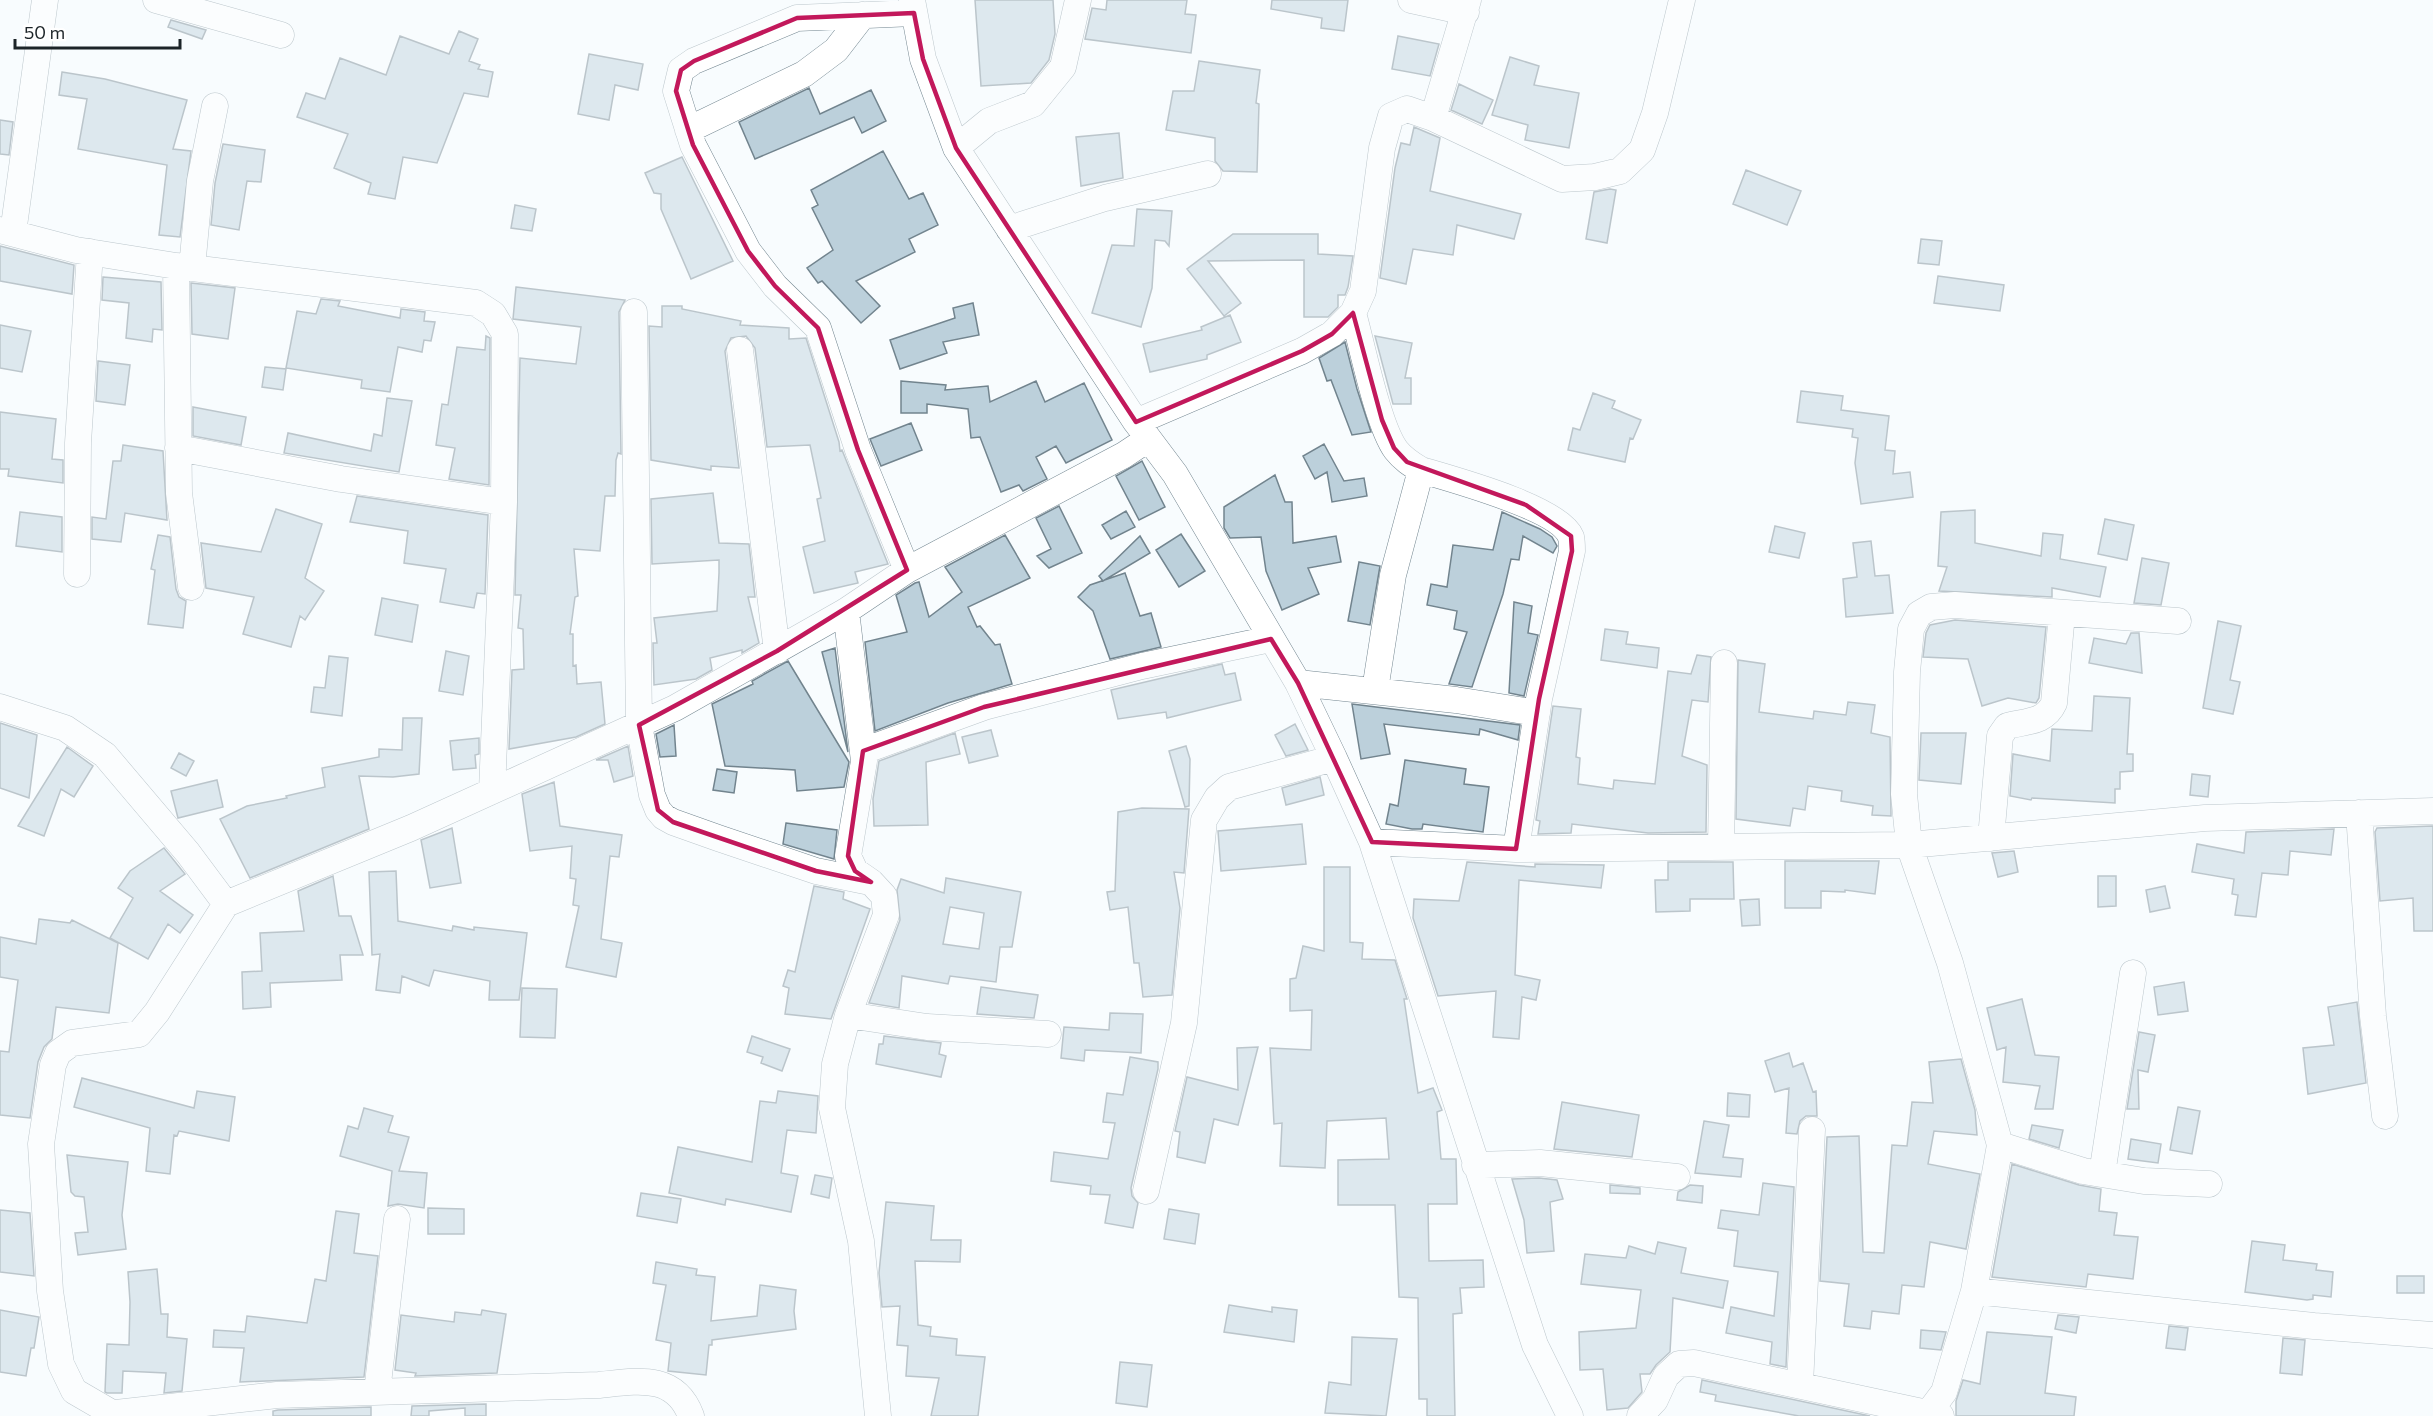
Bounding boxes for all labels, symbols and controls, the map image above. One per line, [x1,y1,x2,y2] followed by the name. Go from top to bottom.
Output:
[15,12,180,50] scale bar
[24,21,65,43] text: 50 m

